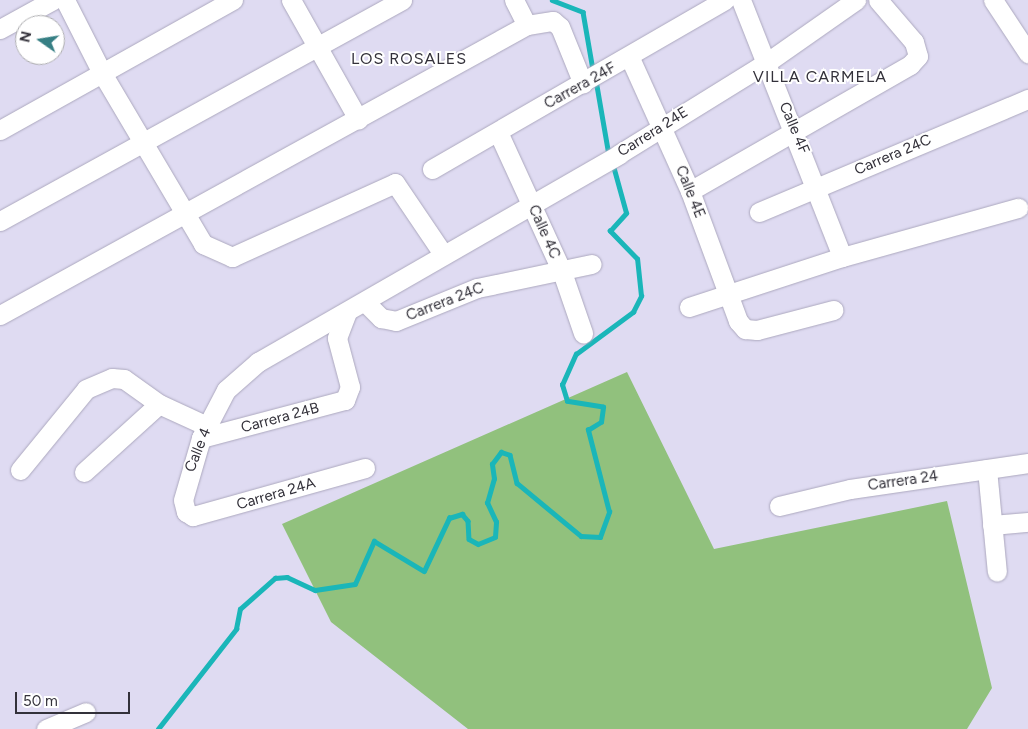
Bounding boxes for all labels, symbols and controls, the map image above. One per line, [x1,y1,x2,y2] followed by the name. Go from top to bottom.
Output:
[15,15,65,65] north arrow
[16,30,35,44] text: N
[350,49,468,69] district label: LOS ROSALES
[541,59,619,113] street label: Carrera 24F
[751,67,889,87] district label: VILLA CARMELA
[775,99,813,157] street label: Calle 4F
[614,103,692,161] street label: Carrera 24E
[852,131,934,179] street label: Carrera 24C
[671,163,709,221] street label: Calle 4E
[524,202,564,262] street label: Calle 4C
[404,279,486,325] street label: Carrera 24C
[239,399,321,437] street label: Carrera 24B
[181,425,215,475] street label: Calle 4
[867,467,939,495] street label: Carrera 24
[235,474,317,514] street label: Carrera 24A
[18,682,132,714] scale bar
[23,692,58,710] text: 50 m

